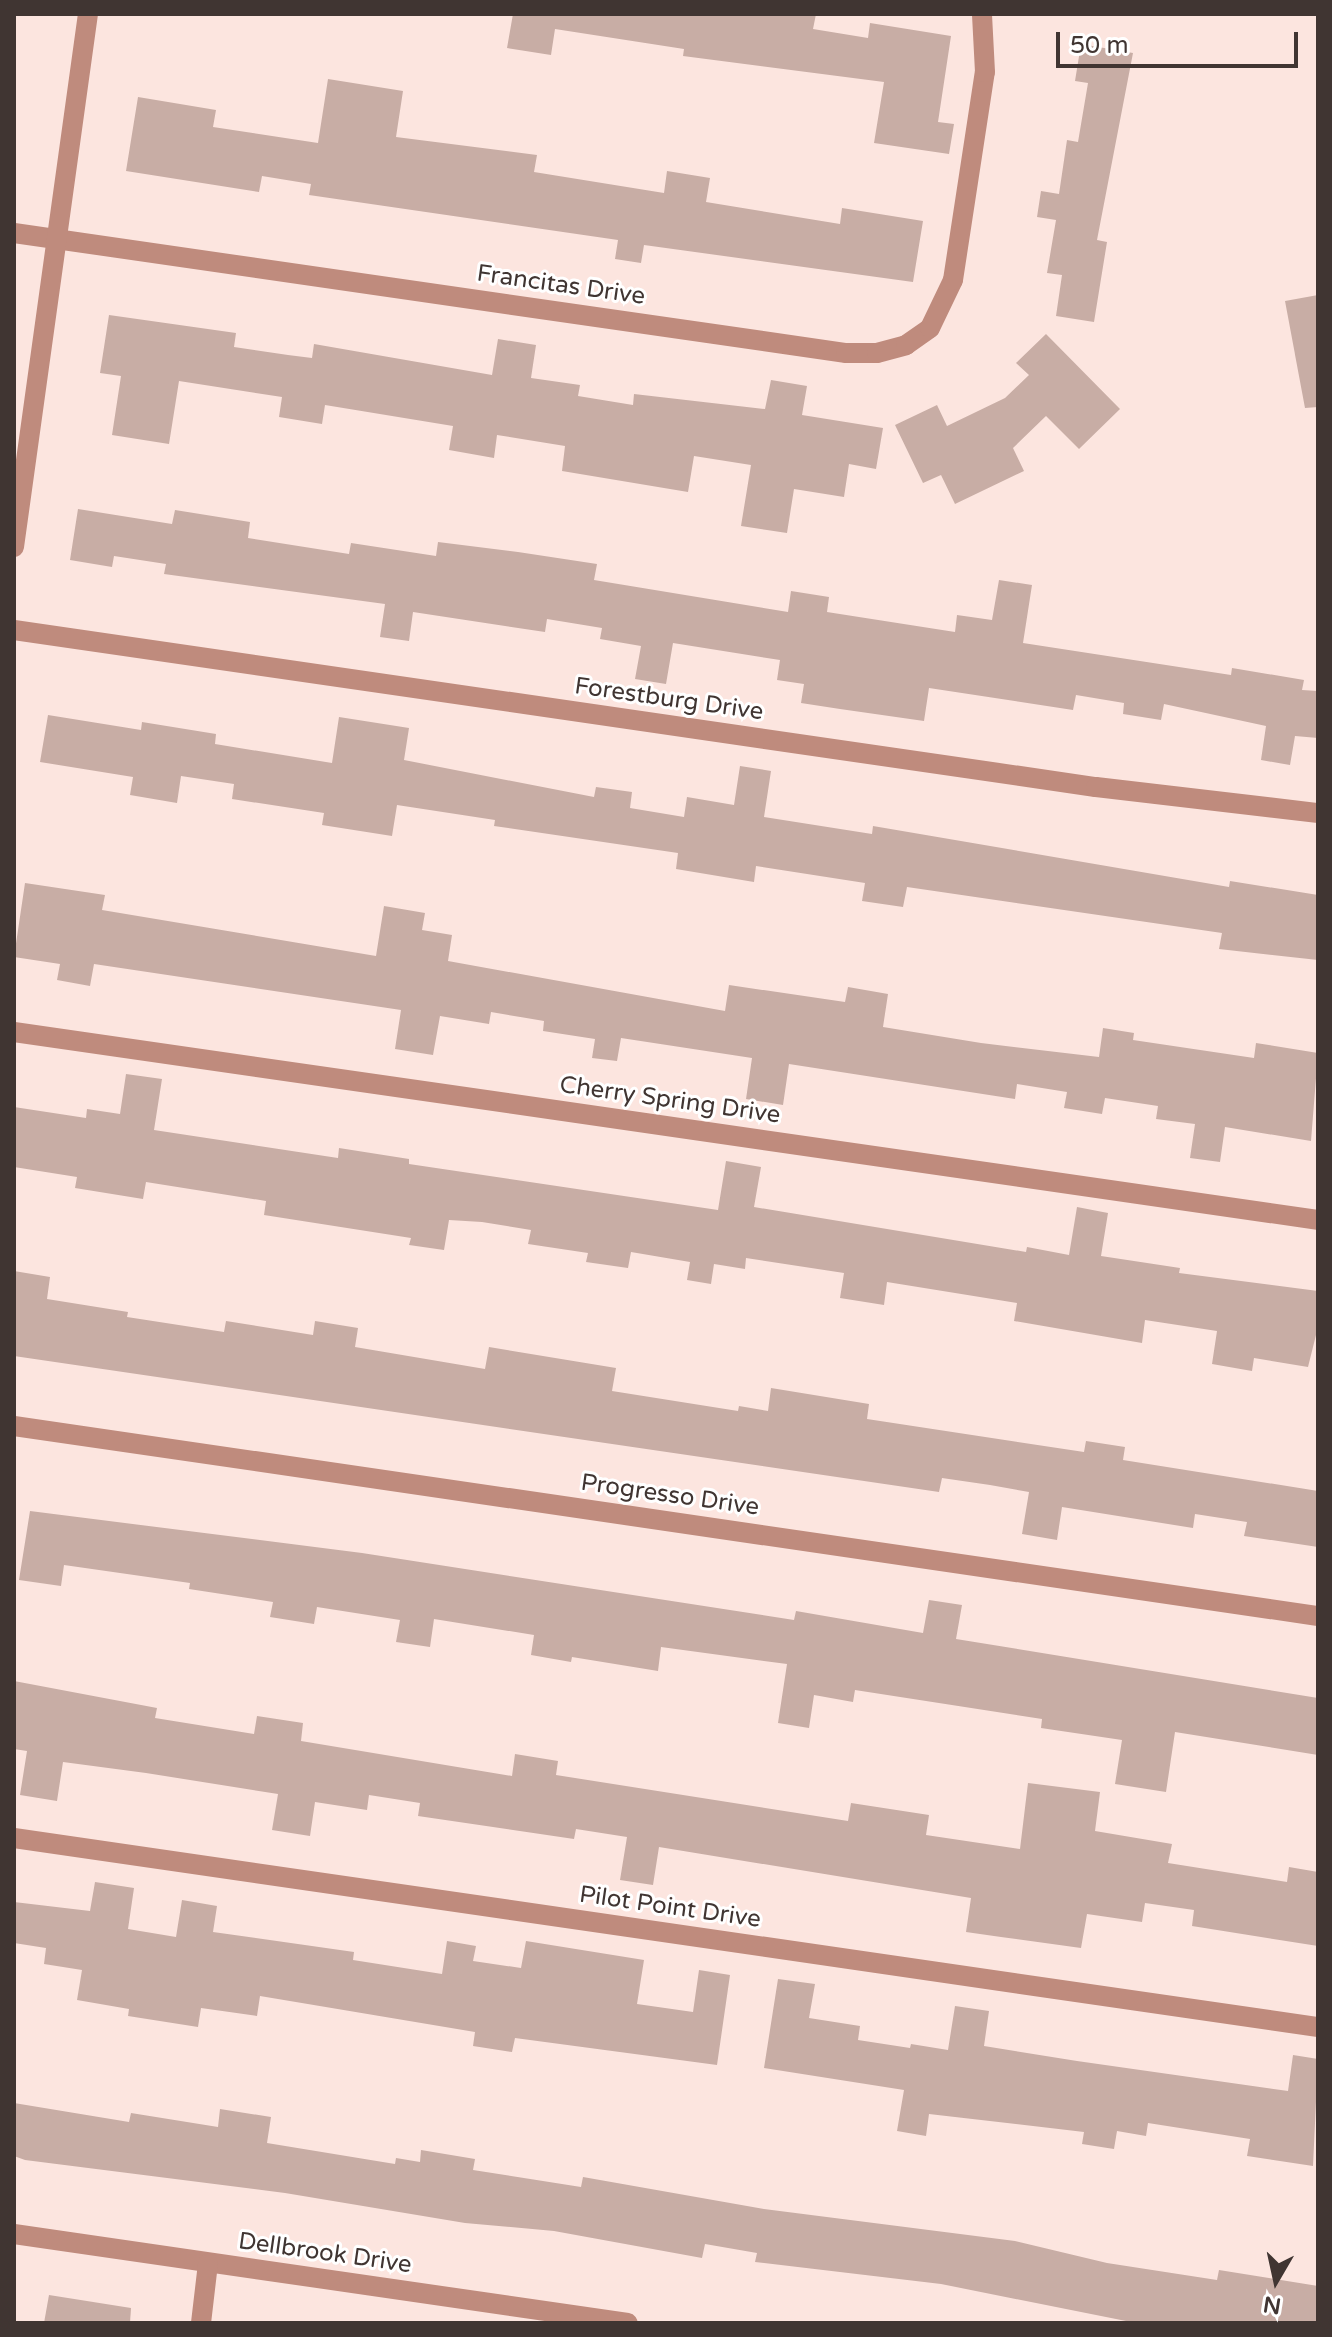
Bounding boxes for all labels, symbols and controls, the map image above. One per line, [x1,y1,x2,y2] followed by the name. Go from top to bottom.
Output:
[1060,16,1302,66] scale bar
[1070,31,1128,60] text: 50 m
[475,259,647,311] street label: Francitas Drive
[573,671,765,727] street label: Forestburg Drive
[558,1070,782,1130] street label: Cherry Spring Drive
[579,1468,761,1522] street label: Progresso Drive
[577,1880,763,1934] street label: Pilot Point Drive
[236,2227,414,2279] street label: Dellbrook Drive
[1236,2241,1316,2321] north arrow
[1261,2290,1283,2319] text: N

